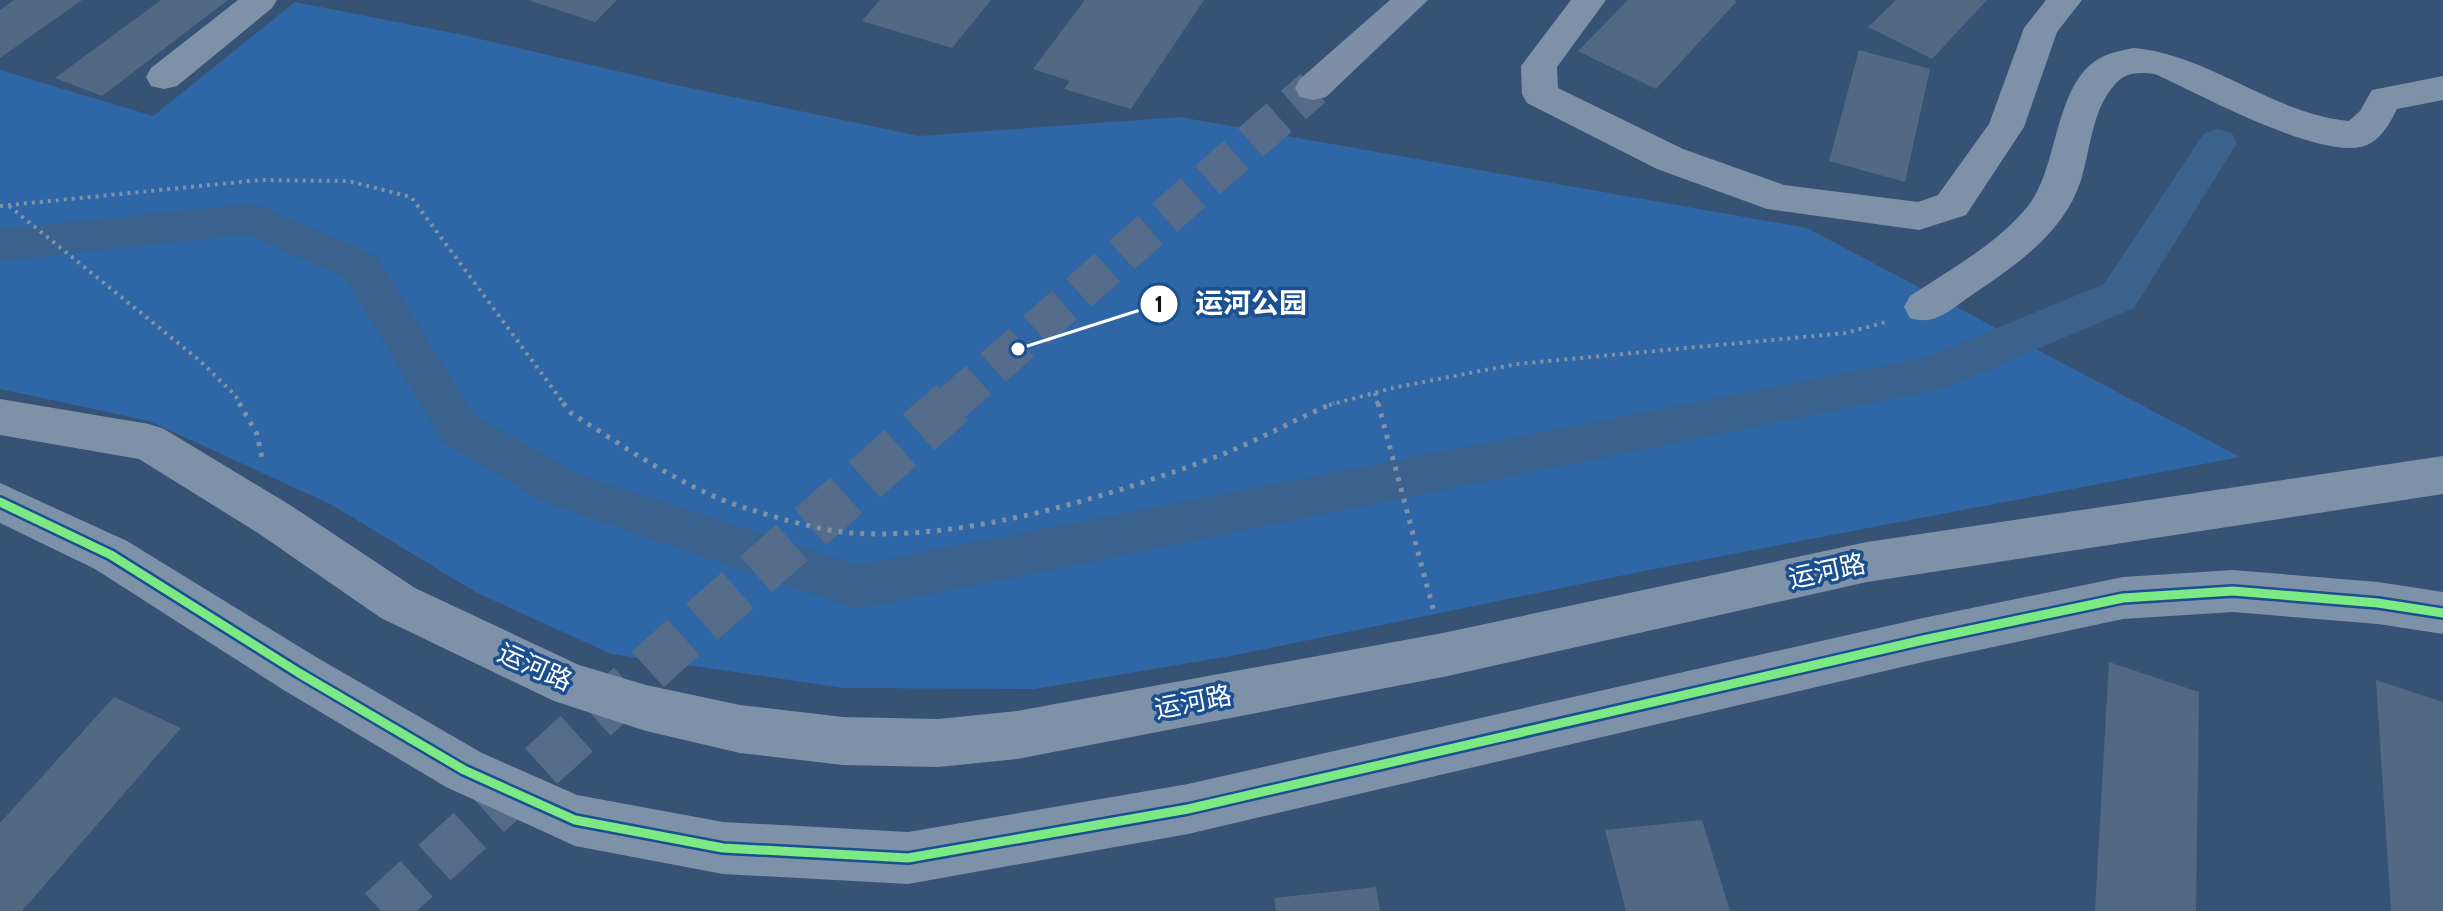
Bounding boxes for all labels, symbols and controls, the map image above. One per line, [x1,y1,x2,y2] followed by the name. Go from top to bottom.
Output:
[1139,278,1323,330] callout: 运河公园
[1195,286,1307,320] text: 运河公园
[1155,289,1163,318] text: 1
[1786,547,1868,595] street label: 运河路
[493,637,577,697] street label: 运河路
[1152,679,1234,725] street label: 运河路

